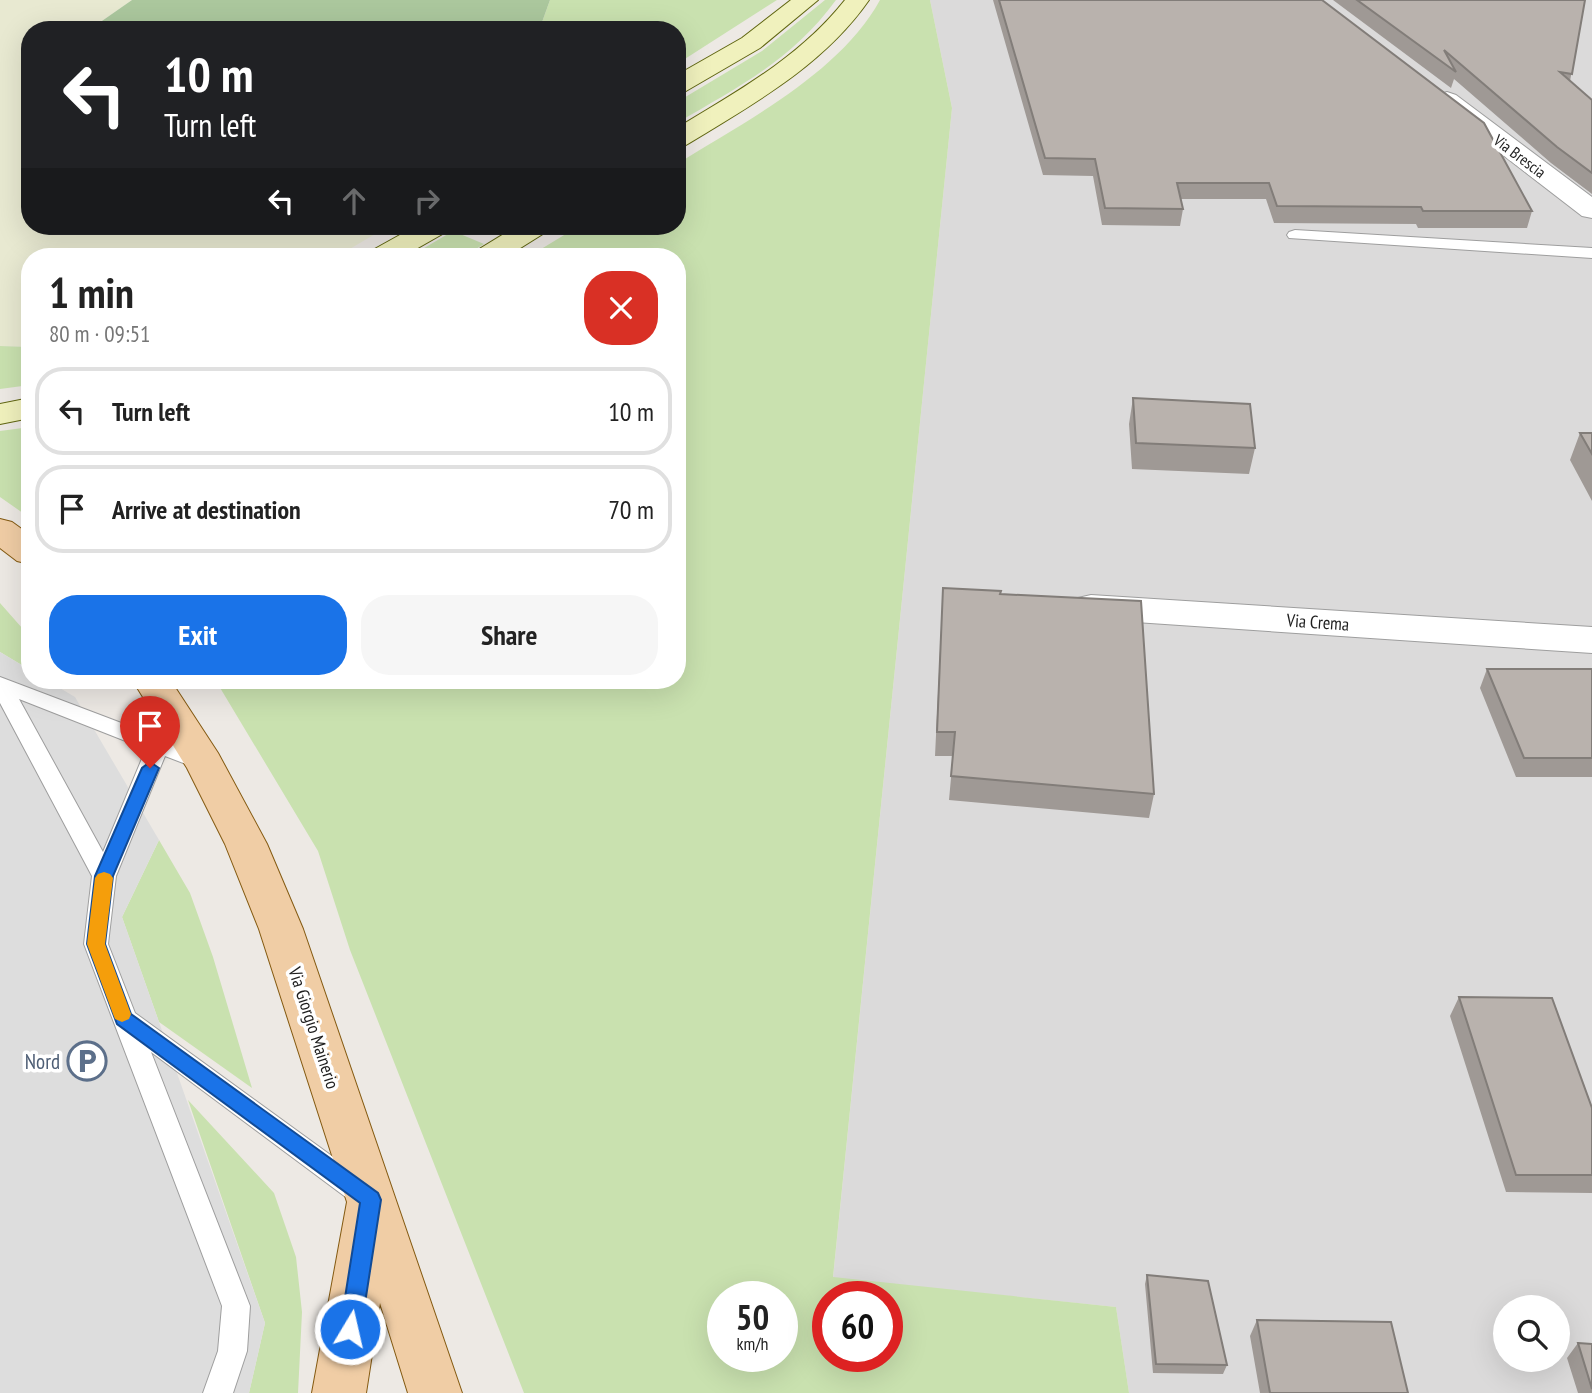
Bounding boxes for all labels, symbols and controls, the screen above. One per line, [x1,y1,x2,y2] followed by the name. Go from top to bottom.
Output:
[164,42,253,106] text: 10 m
[49,49,140,140] icon: left
[164,104,256,146] text: Turn left
[1489,129,1550,182] street label: Via Brescia
[262,182,300,220] icon: left
[335,182,373,220] icon: ahead
[408,182,446,220] icon: right
[49,265,134,320] text: 1 min
[584,271,658,345] button: close
[49,319,150,348] text: 80 m · 09:51
[53,392,91,430] icon: left
[112,395,190,428] text: Turn left
[608,395,654,428] text: 10 m
[53,490,91,528] icon: arrive
[112,493,301,526] text: Arrive at destination
[608,493,654,526] text: 70 m
[49,595,347,675] button: Exit
[361,595,658,675] button: Share
[1285,608,1350,636] street label: Via Crema
[120,696,180,768] pin
[131,707,169,745] icon: arrive
[283,963,345,1092] street label: Via Giorgio Mainerio
[66,1040,108,1082] parking icon: Nord
[25,1048,60,1075] place label: Nord
[812,1281,903,1372] speed limit sign: 60
[313,1292,387,1366] position arrow
[736,1294,769,1340] text: 50
[1493,1295,1570,1372] map controls
[1493,1295,1570,1372] button: search
[737,1332,768,1355] text: km/h

